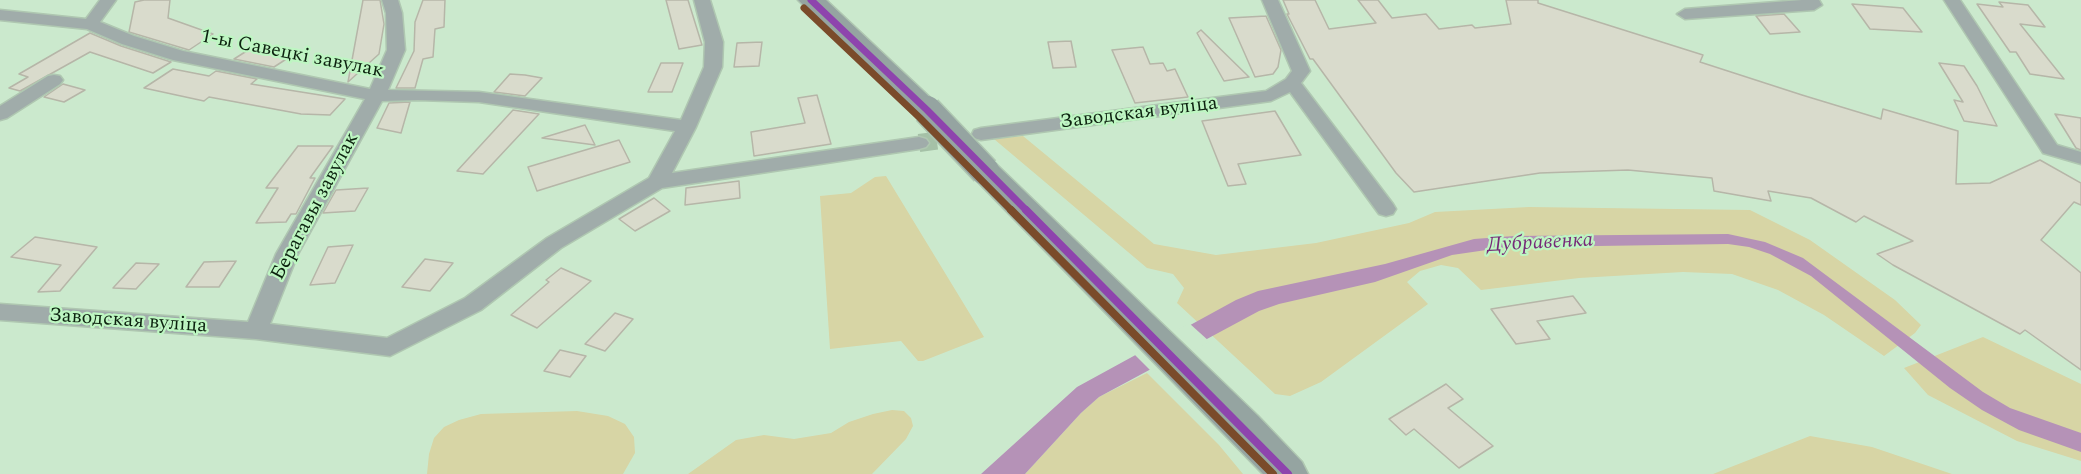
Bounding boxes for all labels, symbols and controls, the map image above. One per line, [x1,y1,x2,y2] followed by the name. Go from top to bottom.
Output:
[199,26,385,84] street label: 1-ы Савецкі завулак
[1059,92,1219,136] street label: Заводская вуліца
[267,129,365,285] street label: Берагавы завулак
[1486,229,1594,259] water label: Дубравенка
[48,304,208,340] street label: Заводская вуліца

